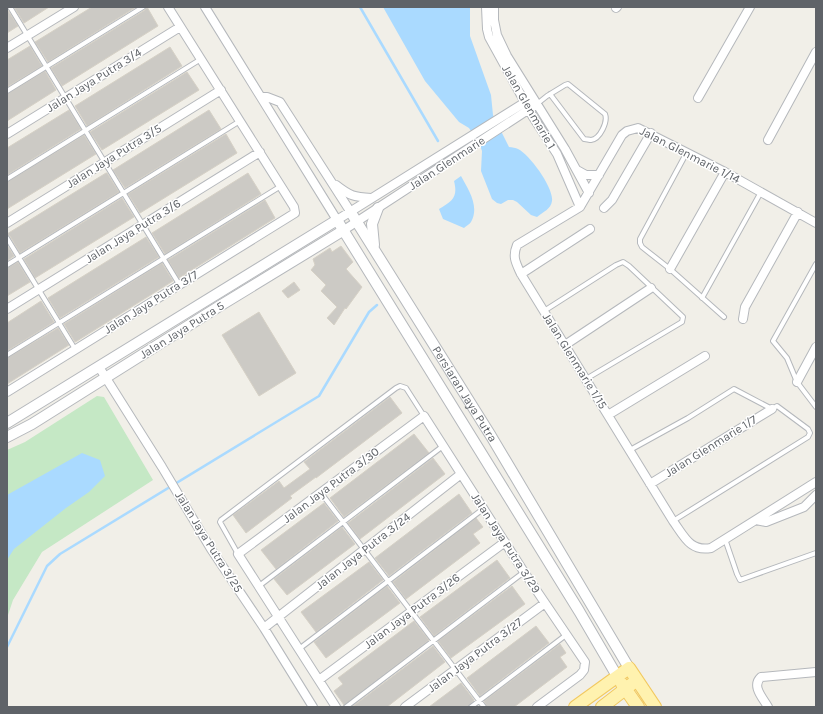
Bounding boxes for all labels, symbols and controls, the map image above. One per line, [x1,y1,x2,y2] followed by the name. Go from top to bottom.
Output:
[44,45,144,115] street label: Jalan Jaya Putra 3/4
[499,62,559,152] street label: Jalan Glenmarie 1
[64,121,164,191] street label: Jalan Jaya Putra 3/5
[638,124,743,186] street label: Jalan Glenmarie 1/14
[406,133,488,193] street label: Jalan Glenmarie
[83,196,183,266] street label: Jalan Jaya Putra 3/6
[101,267,201,337] street label: Jalan Jaya Putra 3/7
[137,298,227,362] street label: Jalan Jaya Putra 5
[540,310,610,412] street label: Jalan Glenmarie 1/15
[429,343,500,445] street label: Persiaran Jaya Putra
[663,412,760,480] street label: Jalan Glenmarie 1/7
[280,444,382,526] street label: Jalan Jaya Putra 3/30
[172,489,246,595] street label: Jalan Jaya Putra 3/25
[468,490,544,596] street label: Jalan Jaya Putra 3/29
[313,510,413,592] street label: Jalan Jaya Putra 3/24
[361,570,463,652] street label: Jalan Jaya Putra 3/26
[425,615,525,695] street label: Jalan Jaya Putra 3/27

